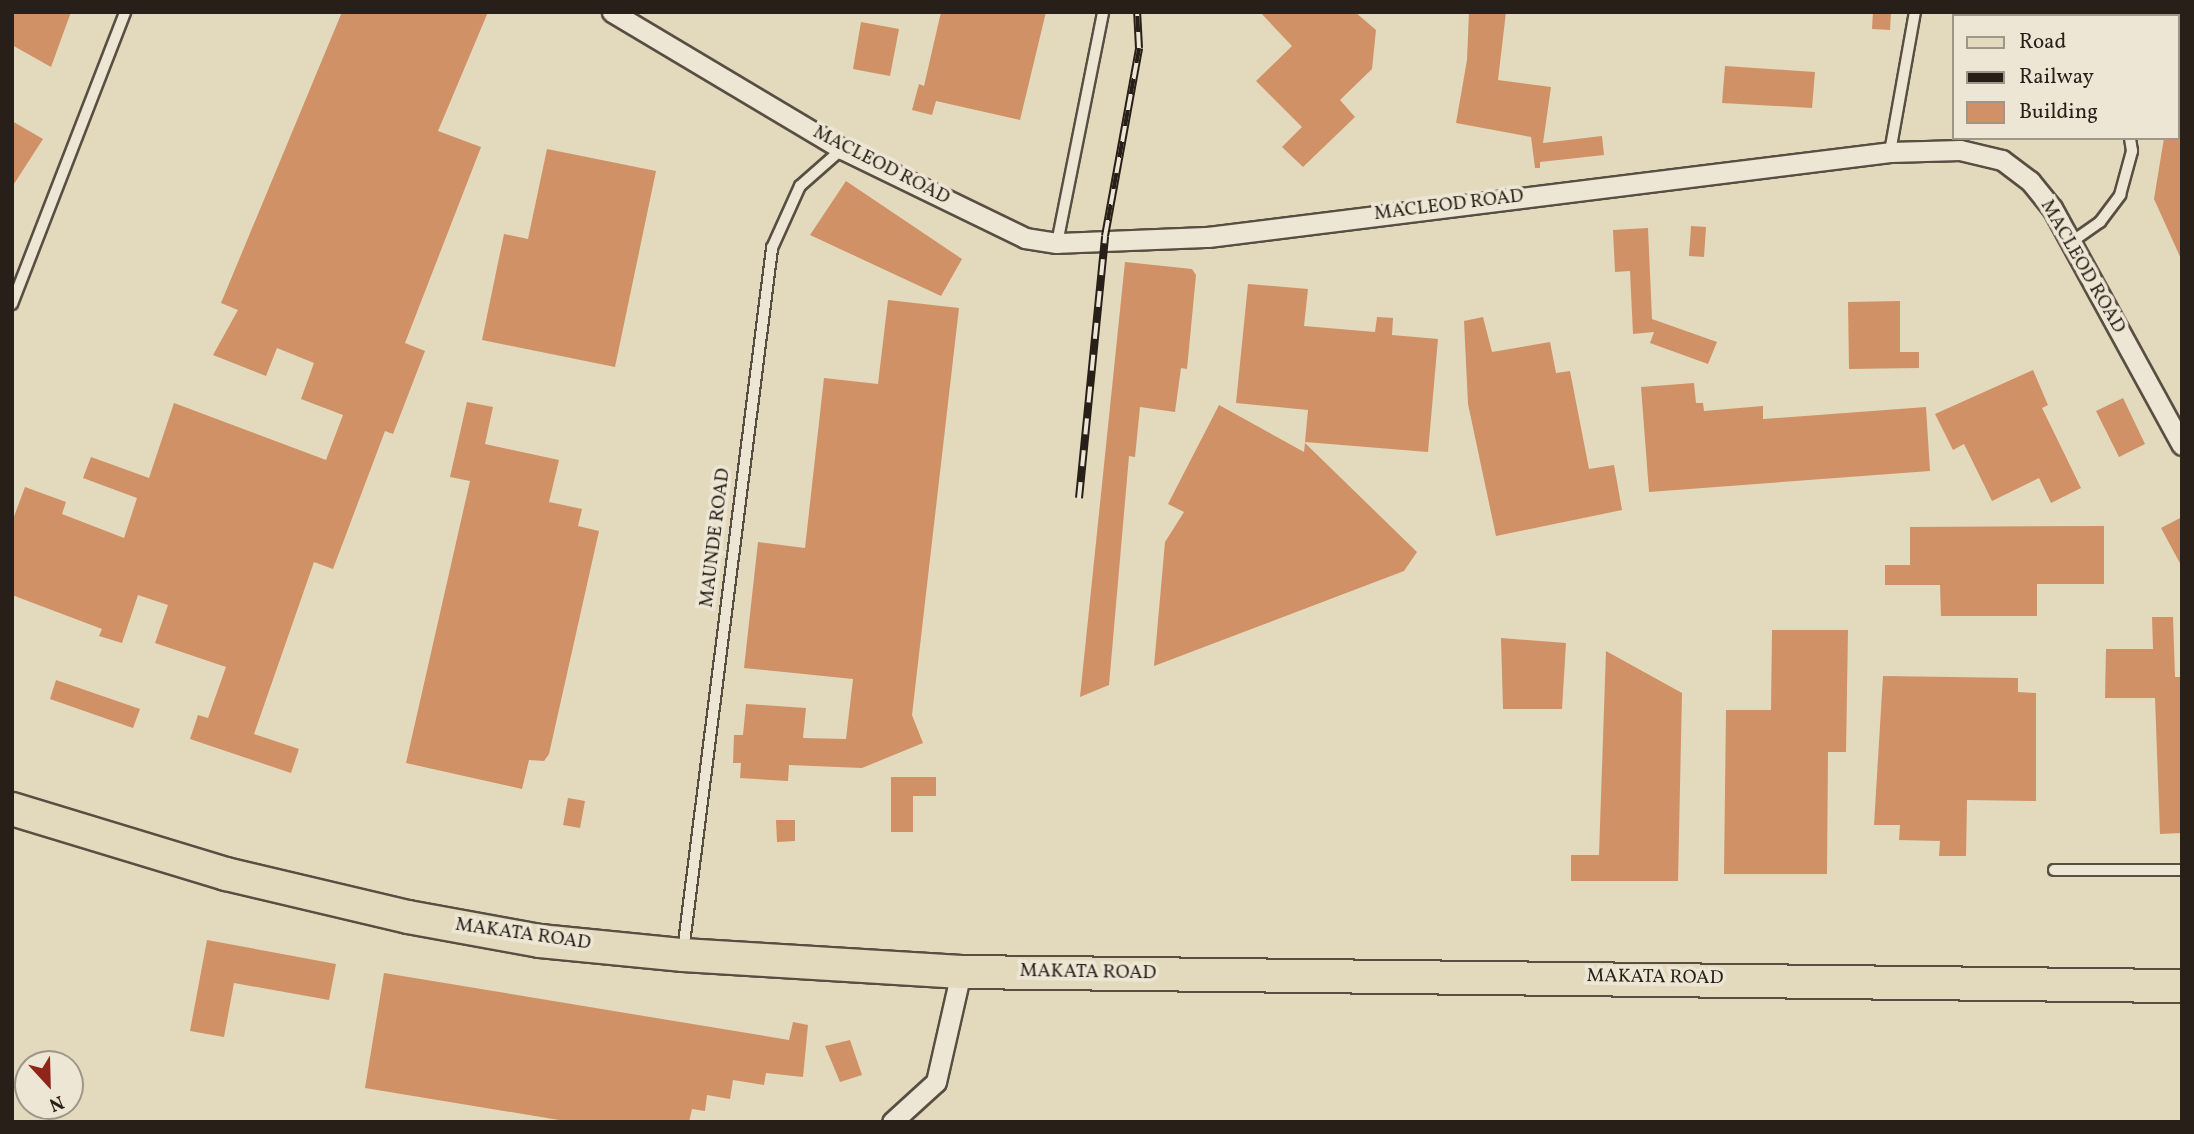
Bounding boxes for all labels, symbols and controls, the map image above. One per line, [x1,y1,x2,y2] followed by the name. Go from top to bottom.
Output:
[1952,14,2180,140] legend
[2019,28,2066,57] text: Road
[2019,63,2094,92] text: Railway
[2019,98,2098,127] text: Building
[809,122,953,210] street label: MACLEOD ROAD
[1373,186,1525,226] street label: MACLEOD ROAD
[2035,196,2129,338] street label: MACLEOD ROAD
[696,467,736,609] street label: MAUNDE ROAD
[454,914,592,956] street label: MAKATA ROAD
[1019,960,1157,986] street label: MAKATA ROAD
[1586,965,1724,991] street label: MAKATA ROAD
[14,1050,84,1120] north arrow
[45,1088,67,1117] text: N

